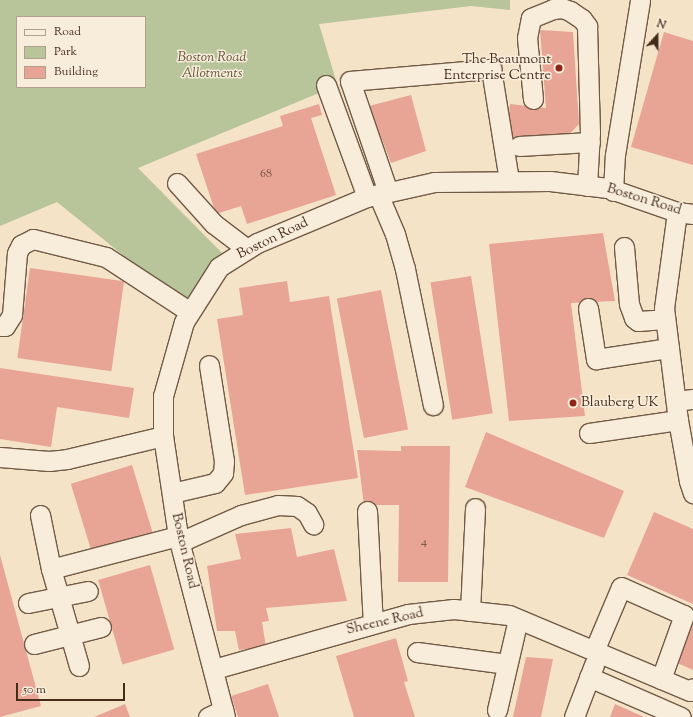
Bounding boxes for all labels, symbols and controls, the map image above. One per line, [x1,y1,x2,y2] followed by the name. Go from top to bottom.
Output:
[16,16,146,88] legend
[637,16,677,56] north arrow
[654,16,668,34] text: N
[54,23,81,41] text: Road
[54,43,77,61] text: Park
[178,50,246,82] park label: Boston Road Allotments
[444,52,551,84] place label: The Beaumont Enterprise Centre
[54,63,98,81] text: Building
[554,63,564,73] marker: The Beaumont Enterprise Centre
[260,168,272,182] house number: 68
[605,181,683,219] street label: Boston Road
[235,215,311,263] street label: Boston Road
[581,395,659,411] place label: Blauberg UK
[568,398,578,408] marker: Blauberg UK
[167,512,201,590] street label: Boston Road
[421,536,427,550] house number: 4
[345,605,425,639] street label: Sheene Road
[18,675,127,701] scale bar
[23,681,46,699] text: 50 m

